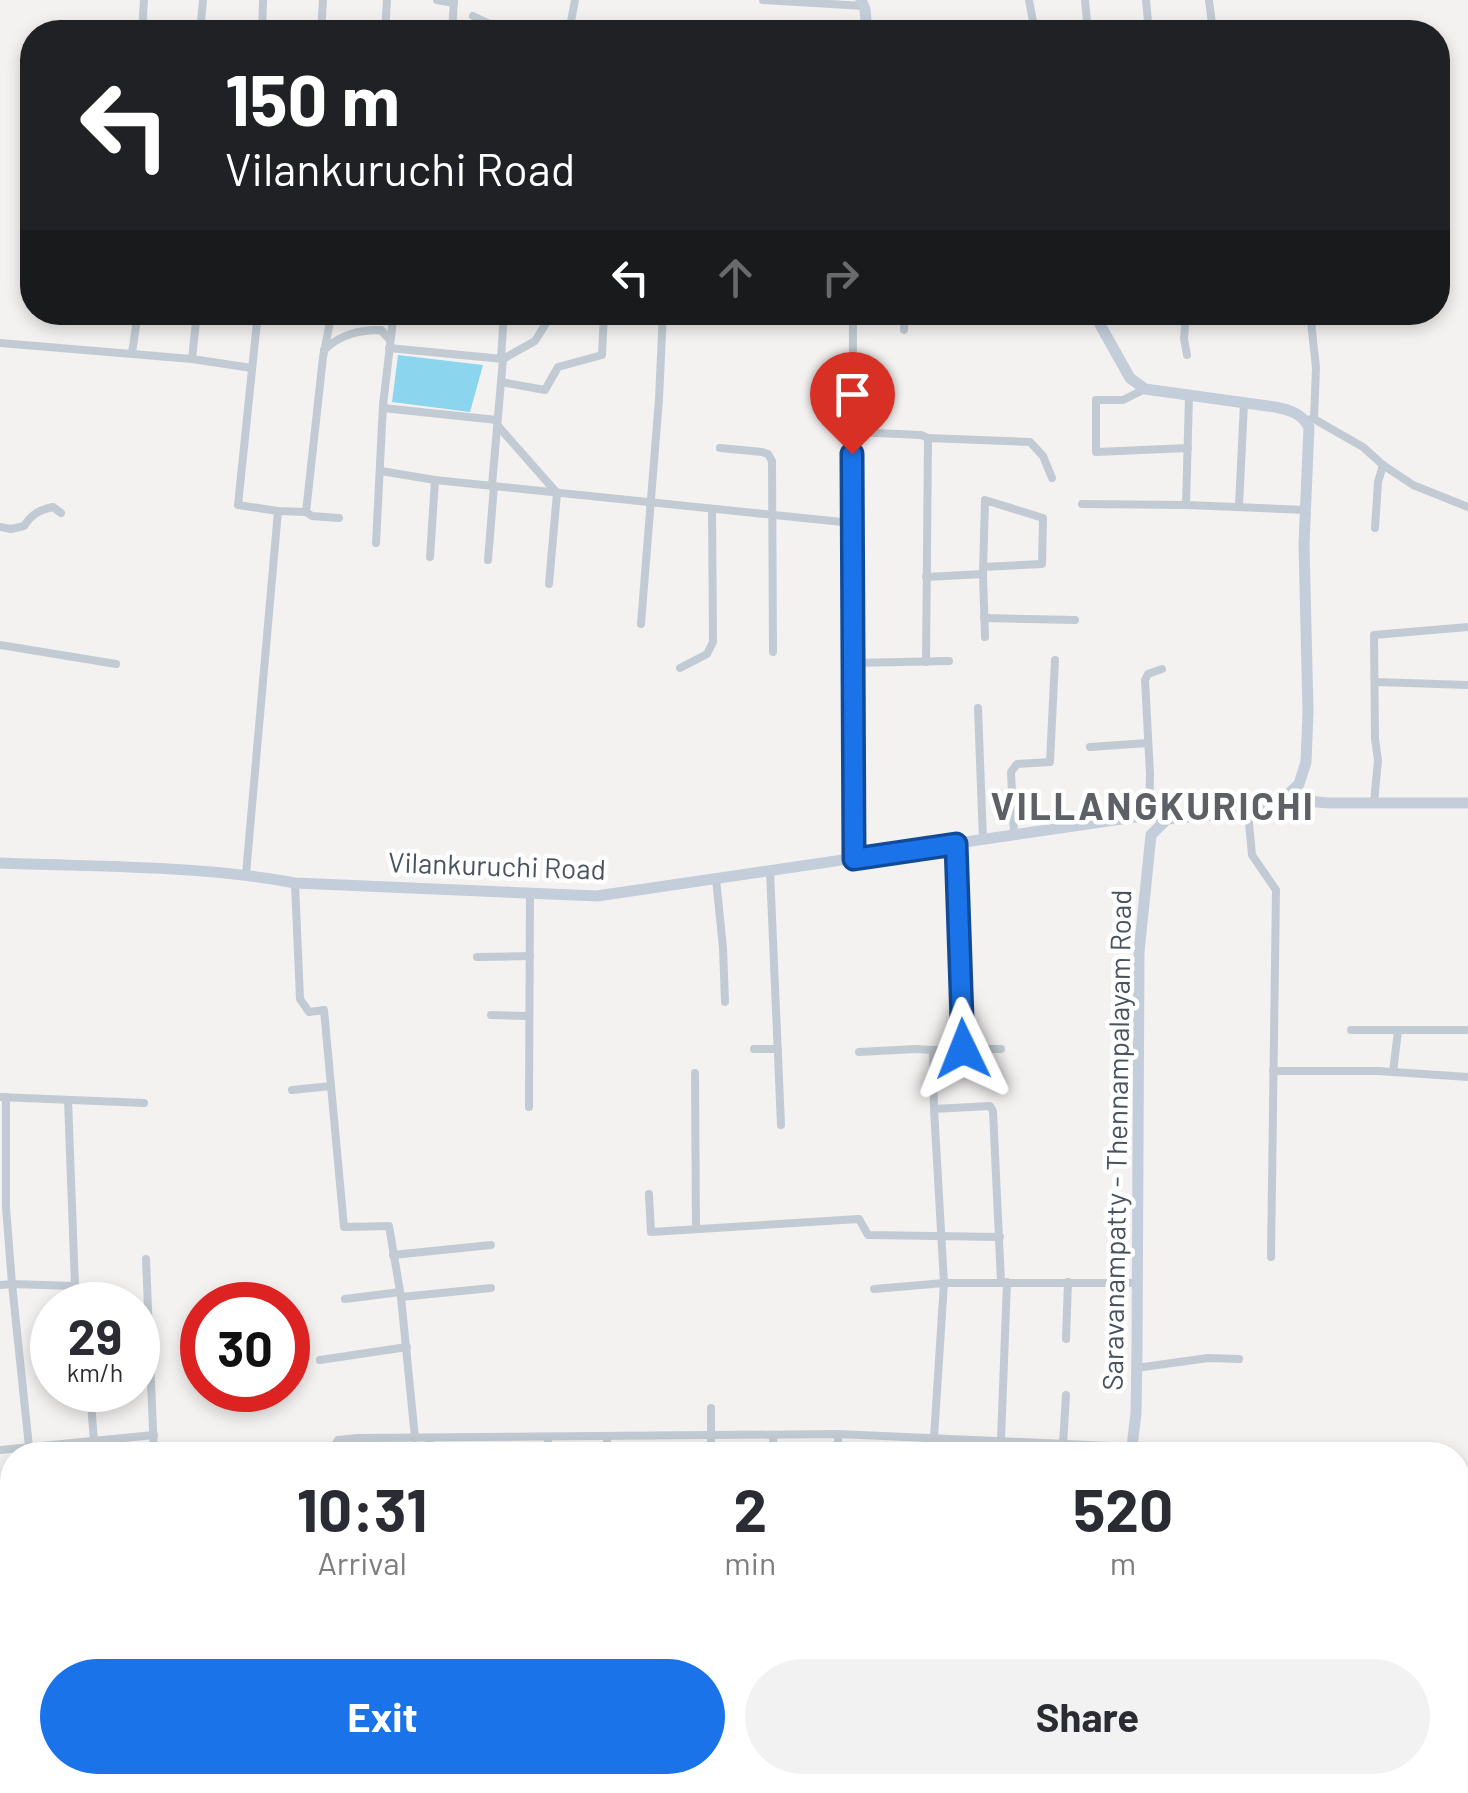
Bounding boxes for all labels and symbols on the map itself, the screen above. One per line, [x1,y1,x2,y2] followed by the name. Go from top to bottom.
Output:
[810,352,895,455] pin
[991,782,1315,828] district label: VILLANGKURICHI
[387,844,607,886] street label: Vilankuruchi Road
[1095,889,1137,1391] street label: Saravanampatty - Thennampalayam Road
[911,997,1015,1101] position arrow
[180,1282,310,1412] speed limit sign: 30

